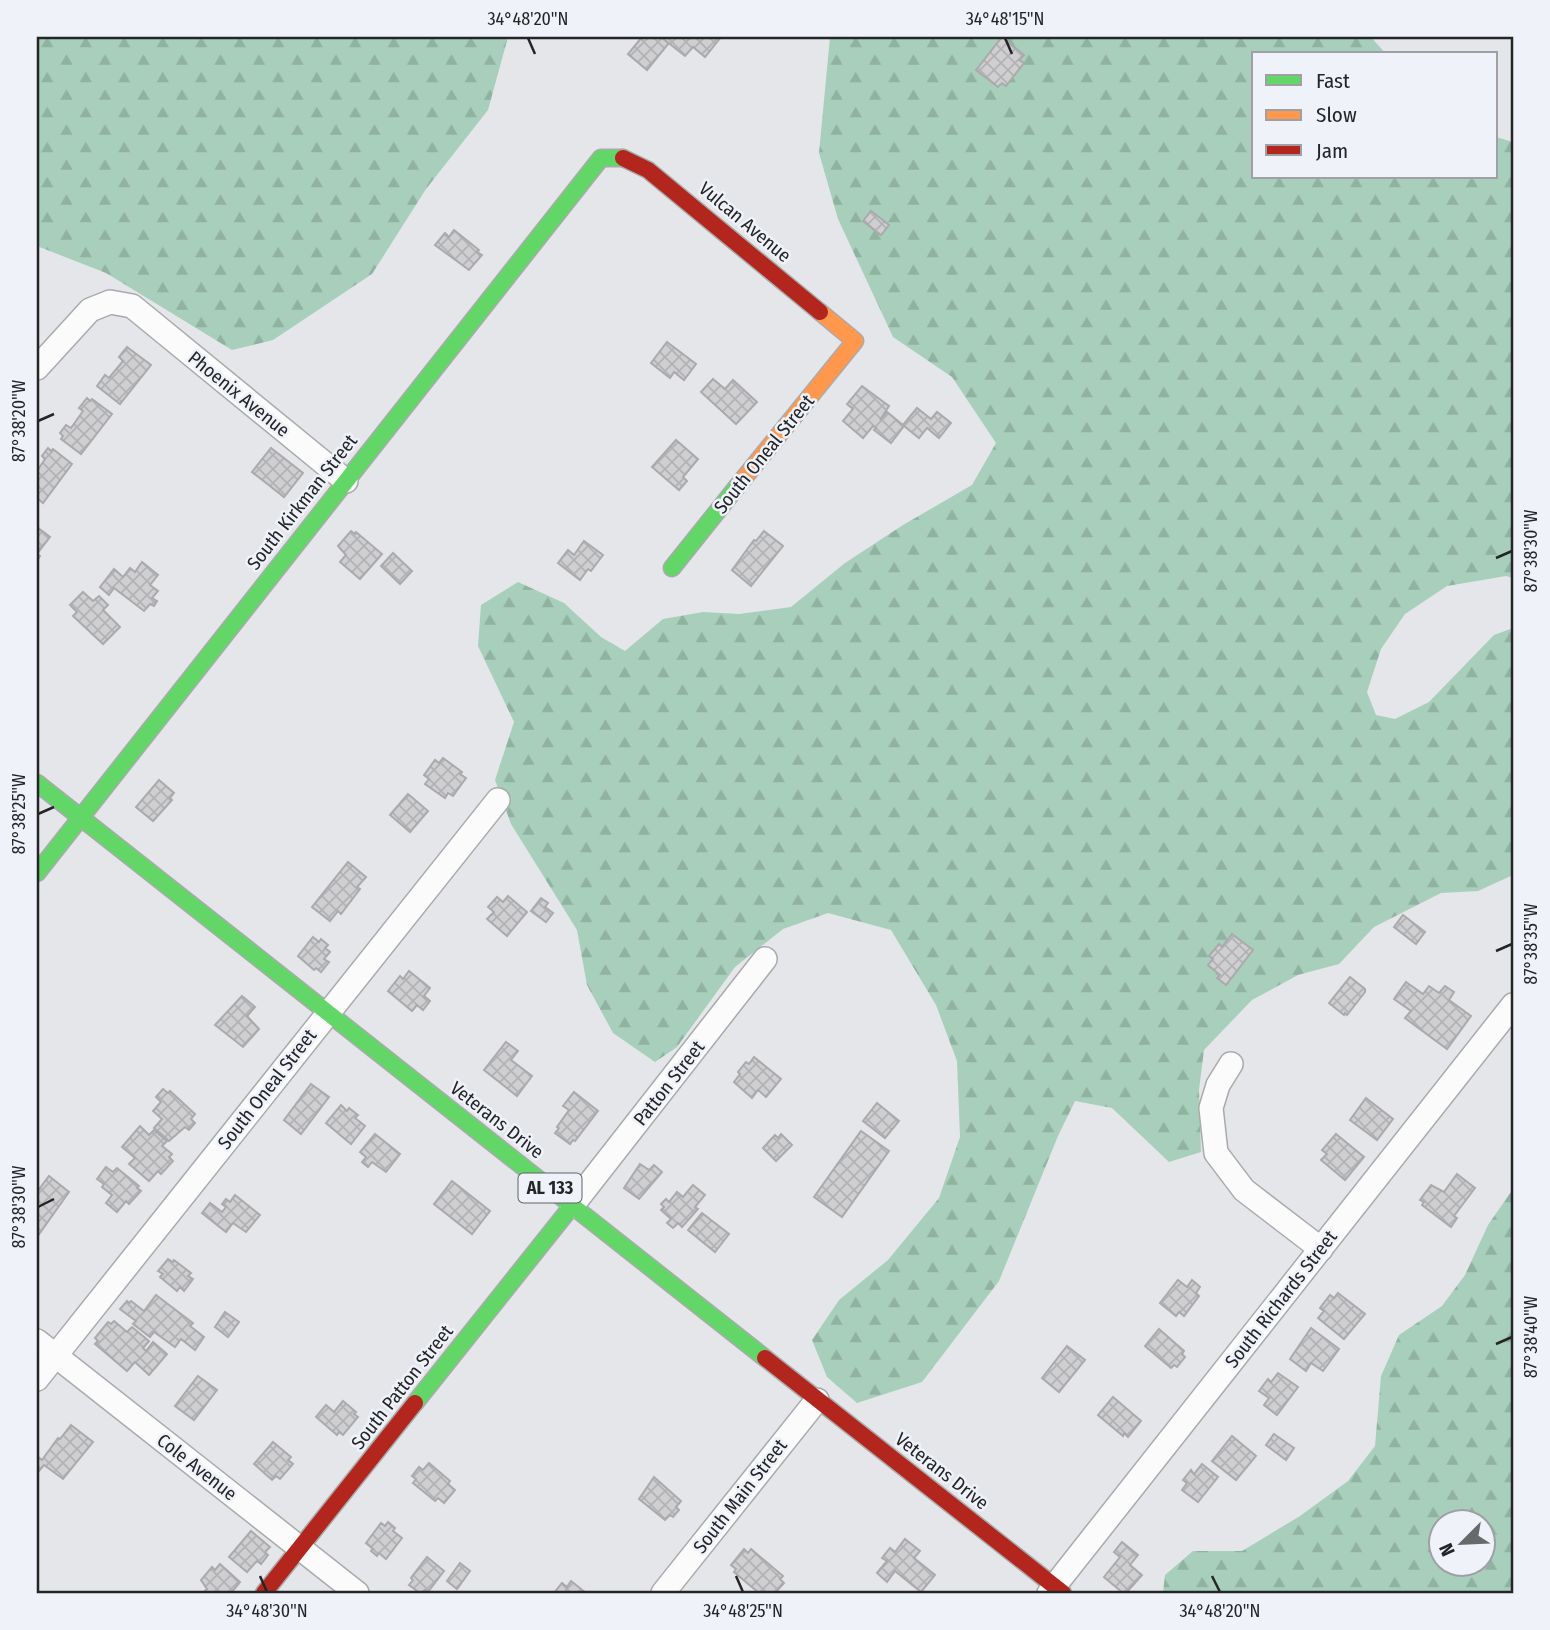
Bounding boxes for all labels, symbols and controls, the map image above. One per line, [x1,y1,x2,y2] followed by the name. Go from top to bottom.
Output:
[487,8,569,30] text: 34°48'20"N
[966,8,1044,30] text: 34°48'15"N
[1252,52,1498,178] legend
[1316,68,1350,94] text: Fast
[1316,102,1357,128] text: Slow
[1316,138,1348,164] text: Jam
[694,177,796,267] street label: Vulcan Avenue
[184,346,294,442] street label: Phoenix Avenue
[8,379,30,462] text: 87°38'20"W
[709,389,820,518] street label: South Oneal Street
[242,429,362,574] street label: South Kirkman Street
[1520,509,1542,592] text: 87°38'30"W
[8,773,30,855] text: 87°38'25"W
[1520,903,1542,985] text: 87°38'35"W
[213,1024,322,1154] street label: South Oneal Street
[629,1035,710,1130] street label: Patton Street
[446,1076,548,1164] street label: Veterans Drive
[8,1165,30,1248] text: 87°38'30"W
[518,1174,582,1203] road number: AL 133
[1220,1225,1342,1372] street label: South Richards Street
[1520,1295,1542,1378] text: 87°38'40"W
[346,1320,458,1454] street label: South Patton Street
[891,1427,993,1515] street label: Veterans Drive
[152,1429,242,1505] street label: Cole Avenue
[688,1434,792,1558] street label: South Main Street
[1428,1508,1498,1578] north arrow
[1434,1540,1460,1560] text: N
[226,1600,308,1622] text: 34°48'30"N
[703,1600,783,1622] text: 34°48'25"N
[1179,1600,1261,1622] text: 34°48'20"N

